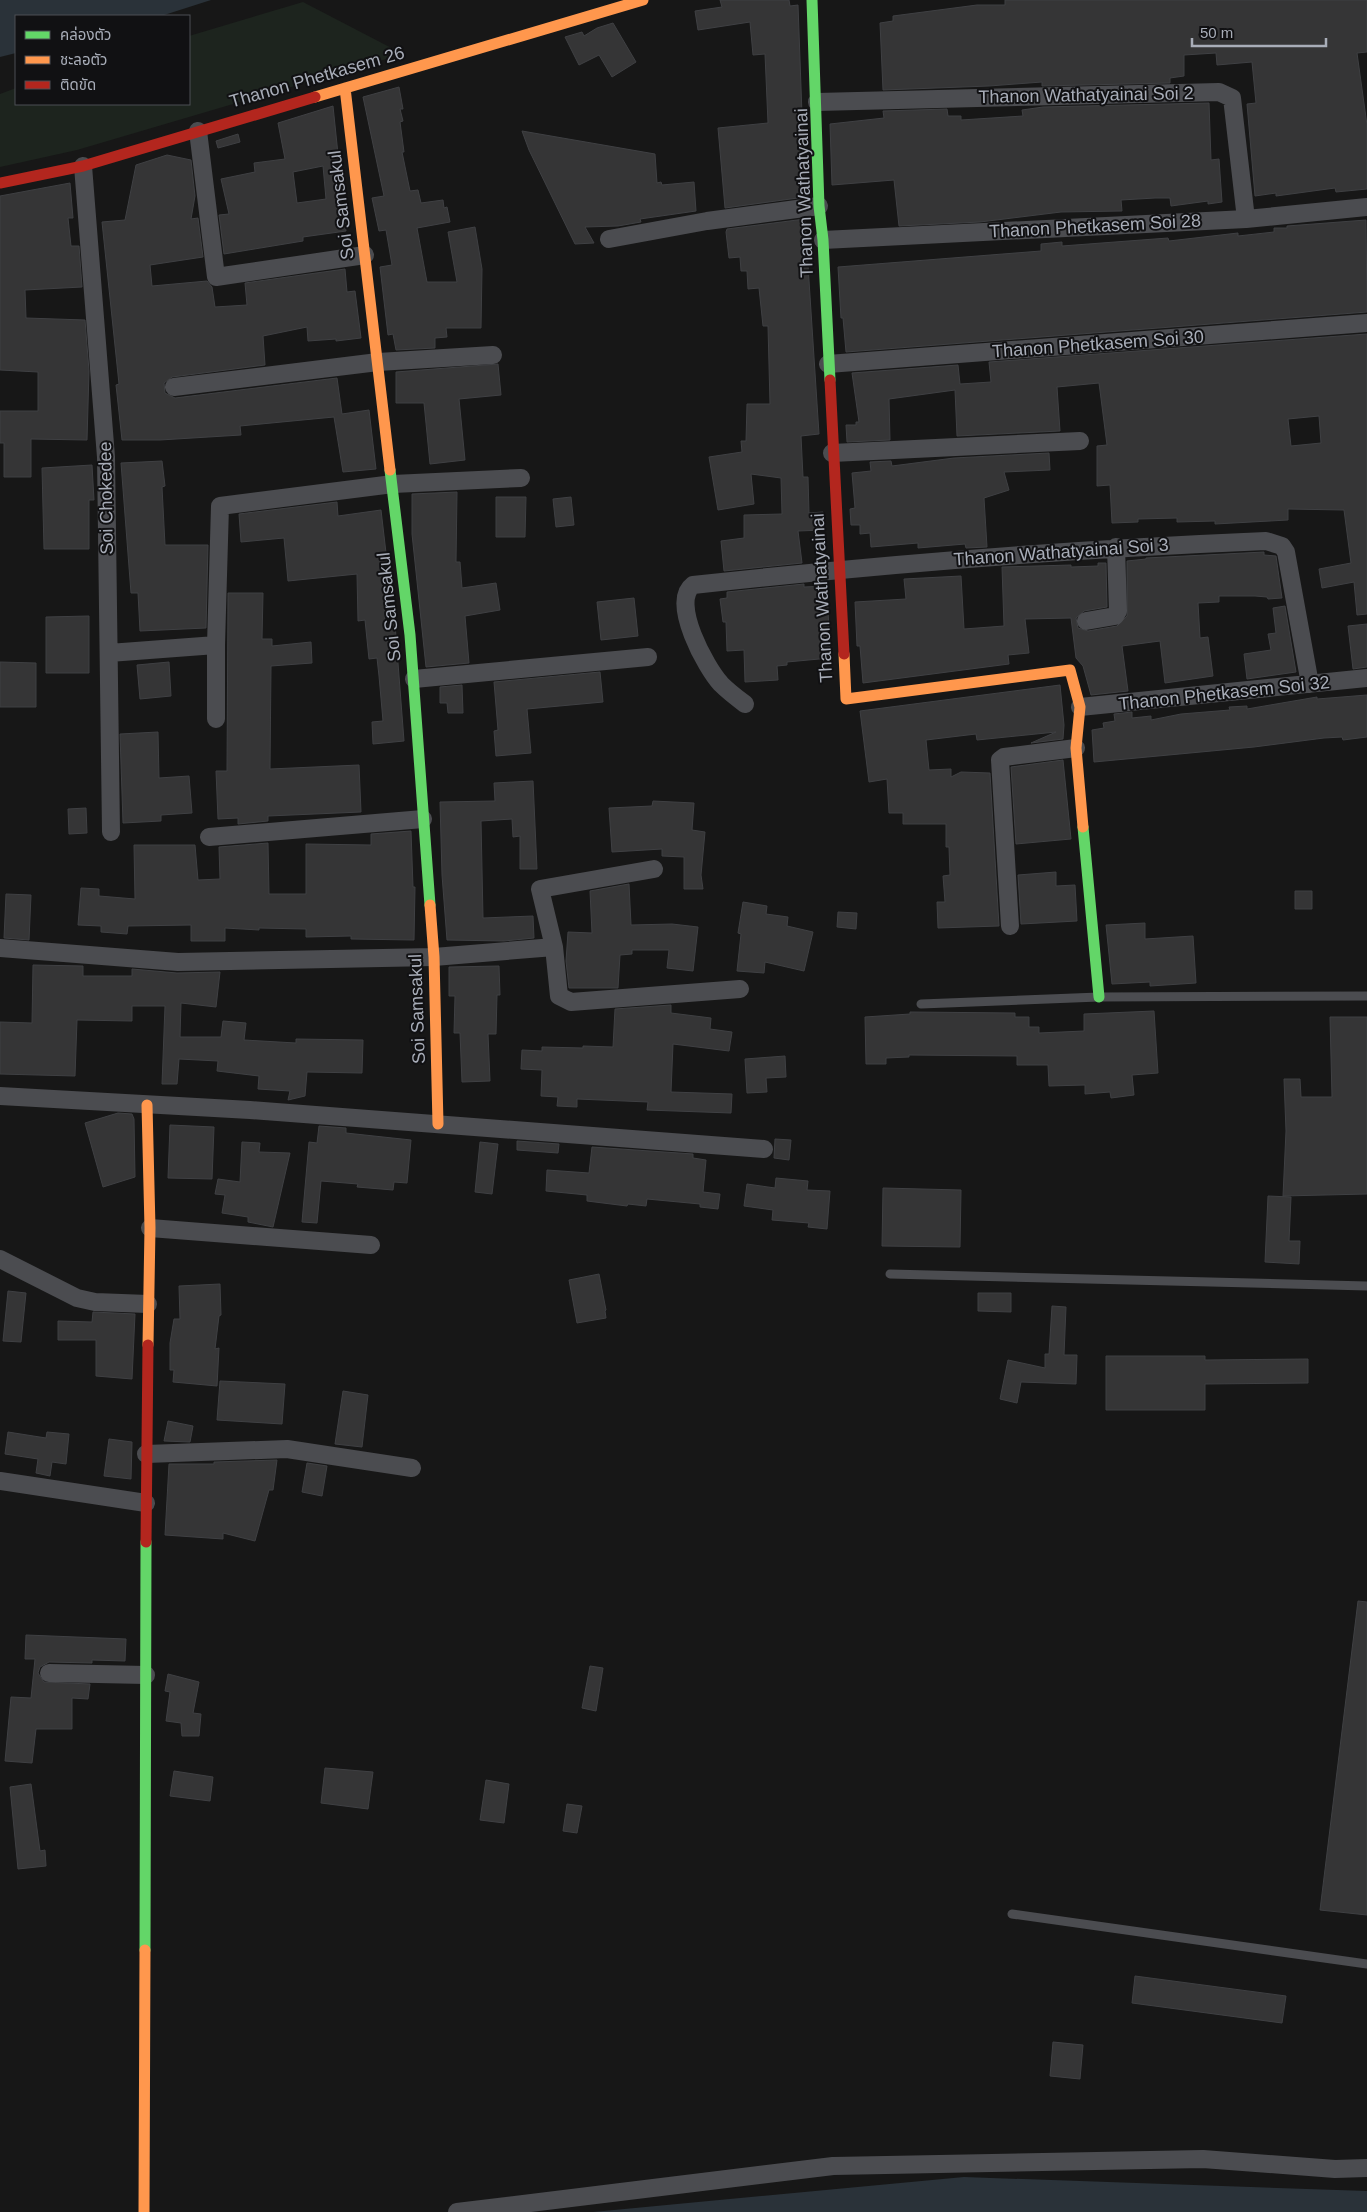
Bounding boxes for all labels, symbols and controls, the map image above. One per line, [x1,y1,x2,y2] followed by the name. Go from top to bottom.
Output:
[15,15,190,105] legend
[1192,15,1326,47] scale bar
[1200,24,1233,41] text: 50 m
[60,26,111,43] text: คล่องตัว
[227,42,407,112] street label: Thanon Phetkasem 26
[60,51,107,68] text: ชะลอตัว
[60,76,96,93] text: ติดขัด
[978,83,1194,107] street label: Thanon Wathatyainai Soi 2
[791,108,817,278] street label: Thanon Wathatyainai
[324,149,358,261] street label: Soi Samsakul
[989,210,1201,242] street label: Thanon Phetkasem Soi 28
[991,327,1205,361] street label: Thanon Phetkasem Soi 30
[95,441,117,555] street label: Soi Chokedee
[808,513,836,683] street label: Thanon Wathatyainai
[953,535,1169,569] street label: Thanon Wathatyainai Soi 3
[373,551,405,663] street label: Soi Samsakul
[1117,672,1331,714] street label: Thanon Phetkasem Soi 32
[405,954,429,1064] street label: Soi Samsakul

